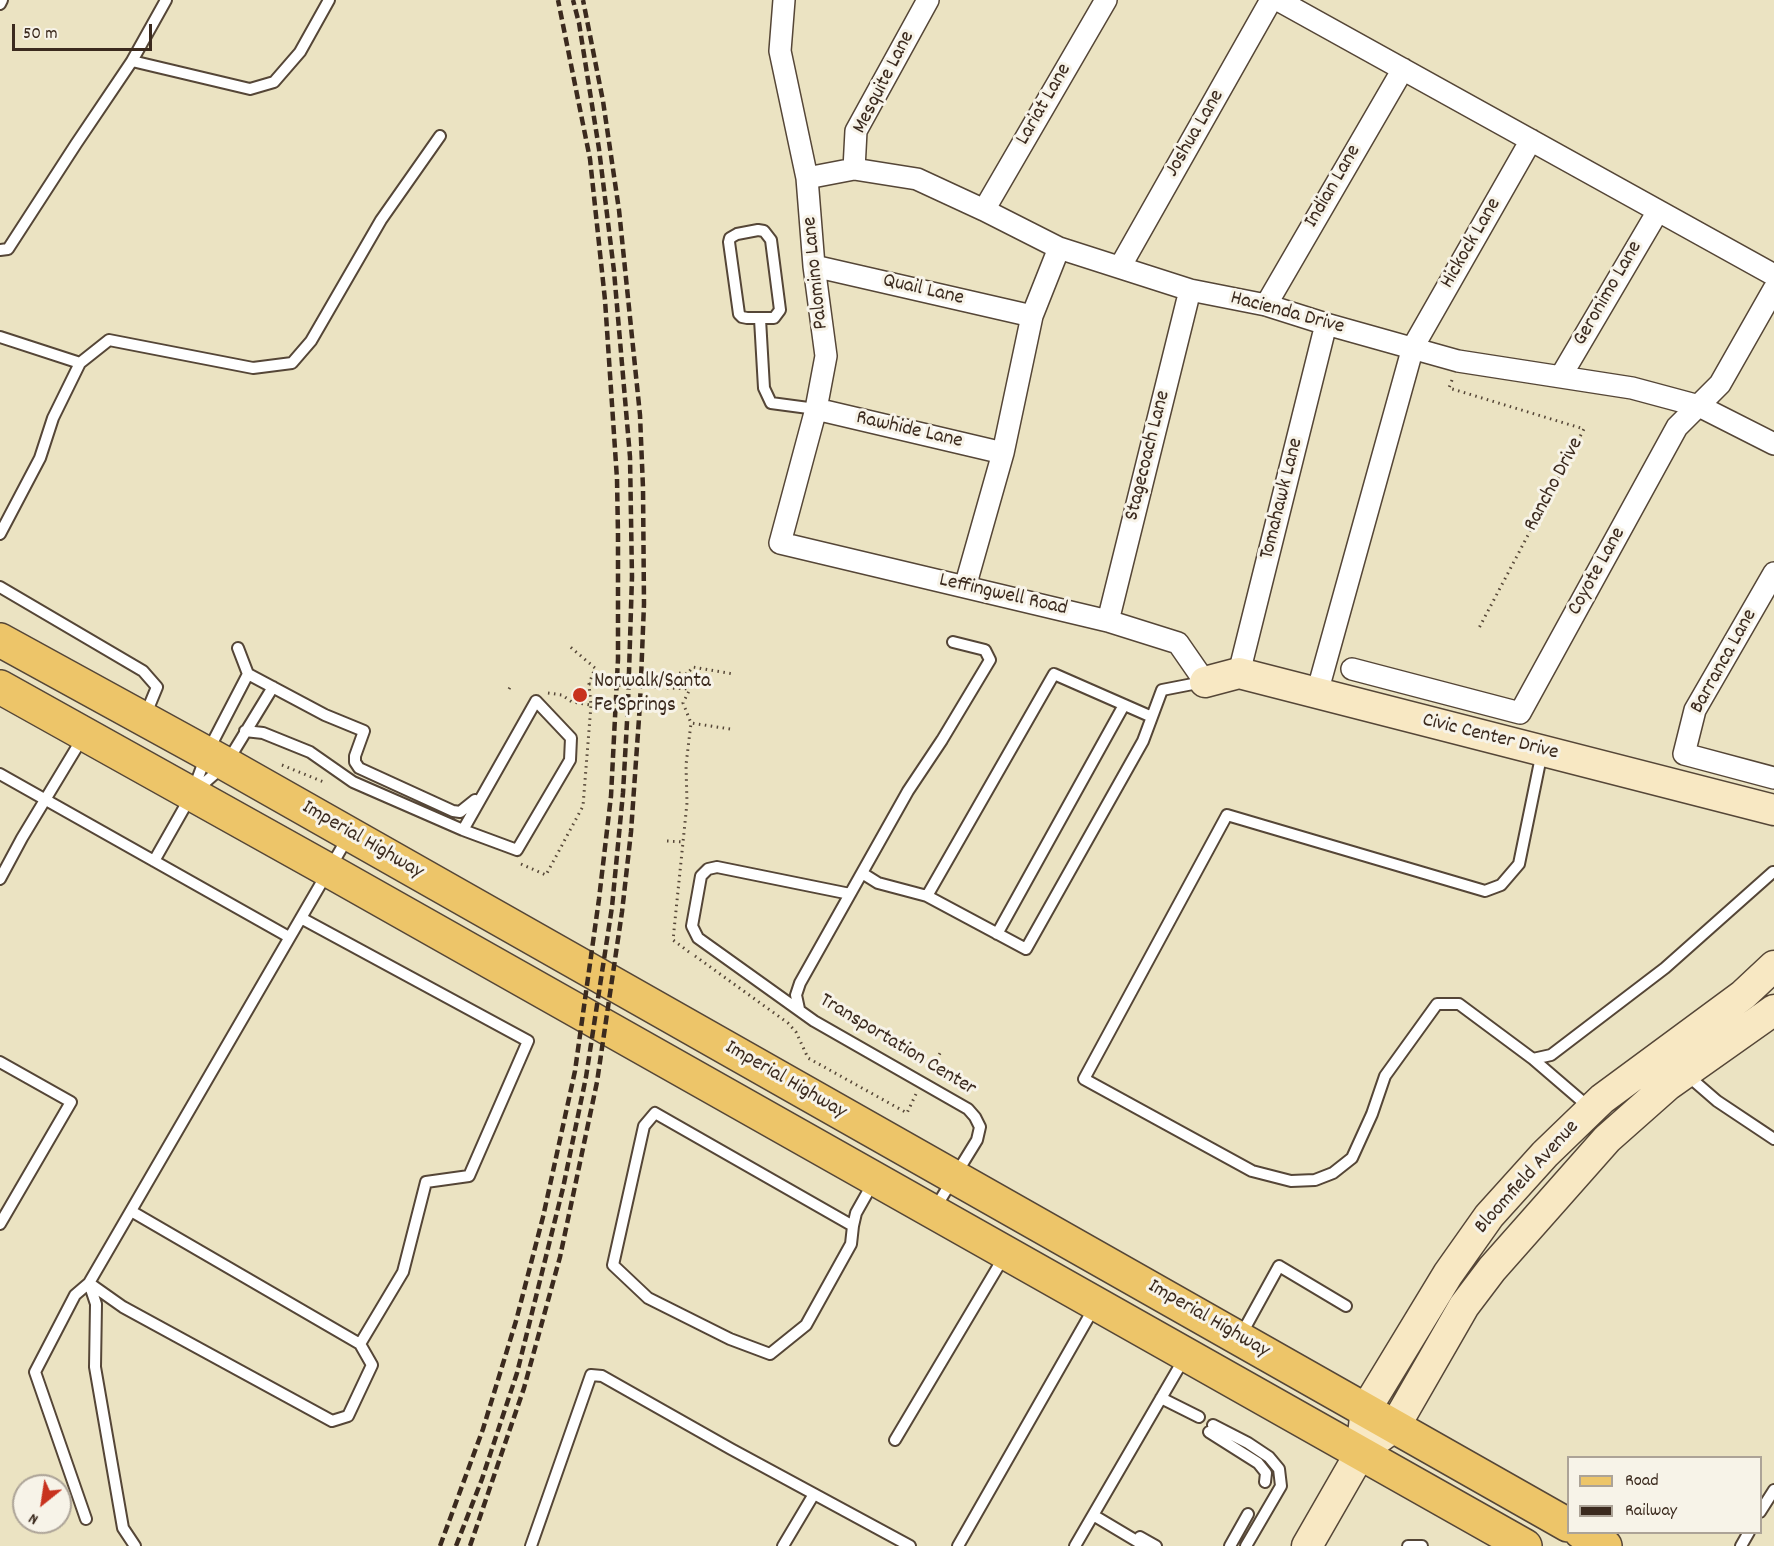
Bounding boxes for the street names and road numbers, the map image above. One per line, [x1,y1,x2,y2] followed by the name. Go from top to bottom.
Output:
[848,27,922,139] street label: Mesquite Lane
[1012,60,1078,150] street label: Lariat Lane
[1161,86,1231,182] street label: Joshua Lane
[1300,141,1368,233] street label: Indian Lane
[1436,194,1508,294] street label: Hickock Lane
[799,215,835,331] street label: Palomino Lane
[1569,237,1649,351] street label: Geronimo Lane
[880,269,966,313] street label: Quail Lane
[1227,287,1347,341] street label: Hacienda Drive
[1121,388,1177,524] street label: Stagecoach Lane
[853,407,965,455] street label: Rawhide Lane
[1520,434,1590,536] street label: Rancho Drive
[1256,436,1310,562] street label: Tomahawk Lane
[1564,524,1632,620] street label: Coyote Lane
[936,569,1070,623] street label: Leffingwell Road
[1686,605,1764,719] street label: Barranca Lane
[1419,709,1561,767] street label: Civic Center Drive
[297,796,427,886] street label: Imperial Highway
[814,989,980,1103] street label: Transportation Center
[720,1036,850,1126] street label: Imperial Highway
[1470,1116,1586,1240] street label: Bloomfield Avenue
[1143,1275,1273,1365] street label: Imperial Highway

